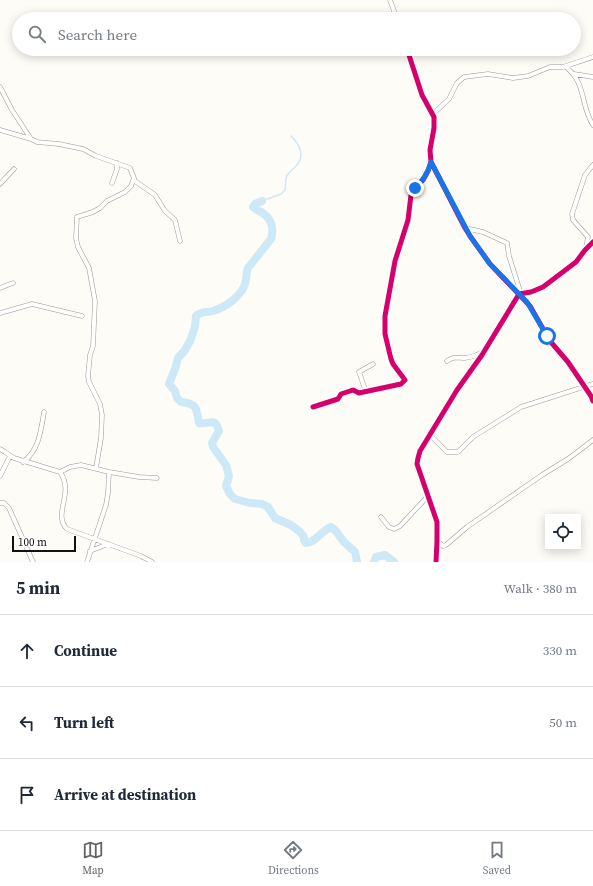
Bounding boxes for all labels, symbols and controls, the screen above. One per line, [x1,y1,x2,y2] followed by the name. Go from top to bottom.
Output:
[12,12,581,56] search box
[26,23,48,45] icon: search
[58,24,137,45] text: Search here
[406,179,424,197] route end
[538,327,556,345] route start
[545,514,581,550] map controls
[545,514,581,550] button: locate
[12,534,76,553] scale bar
[18,535,47,550] text: 100 m
[16,576,60,600] text: 5 min
[504,580,577,597] text: Walk · 380 m
[16,640,38,662] icon: ahead
[54,640,117,661] text: Continue
[543,642,577,659] text: 330 m
[16,712,38,734] icon: left
[54,712,114,733] text: Turn left
[549,714,577,731] text: 50 m
[16,784,38,806] icon: arrive
[54,784,196,805] text: Arrive at destination
[82,839,104,878] tab: Map
[268,839,319,878] tab: Directions
[483,839,511,878] tab: Saved

